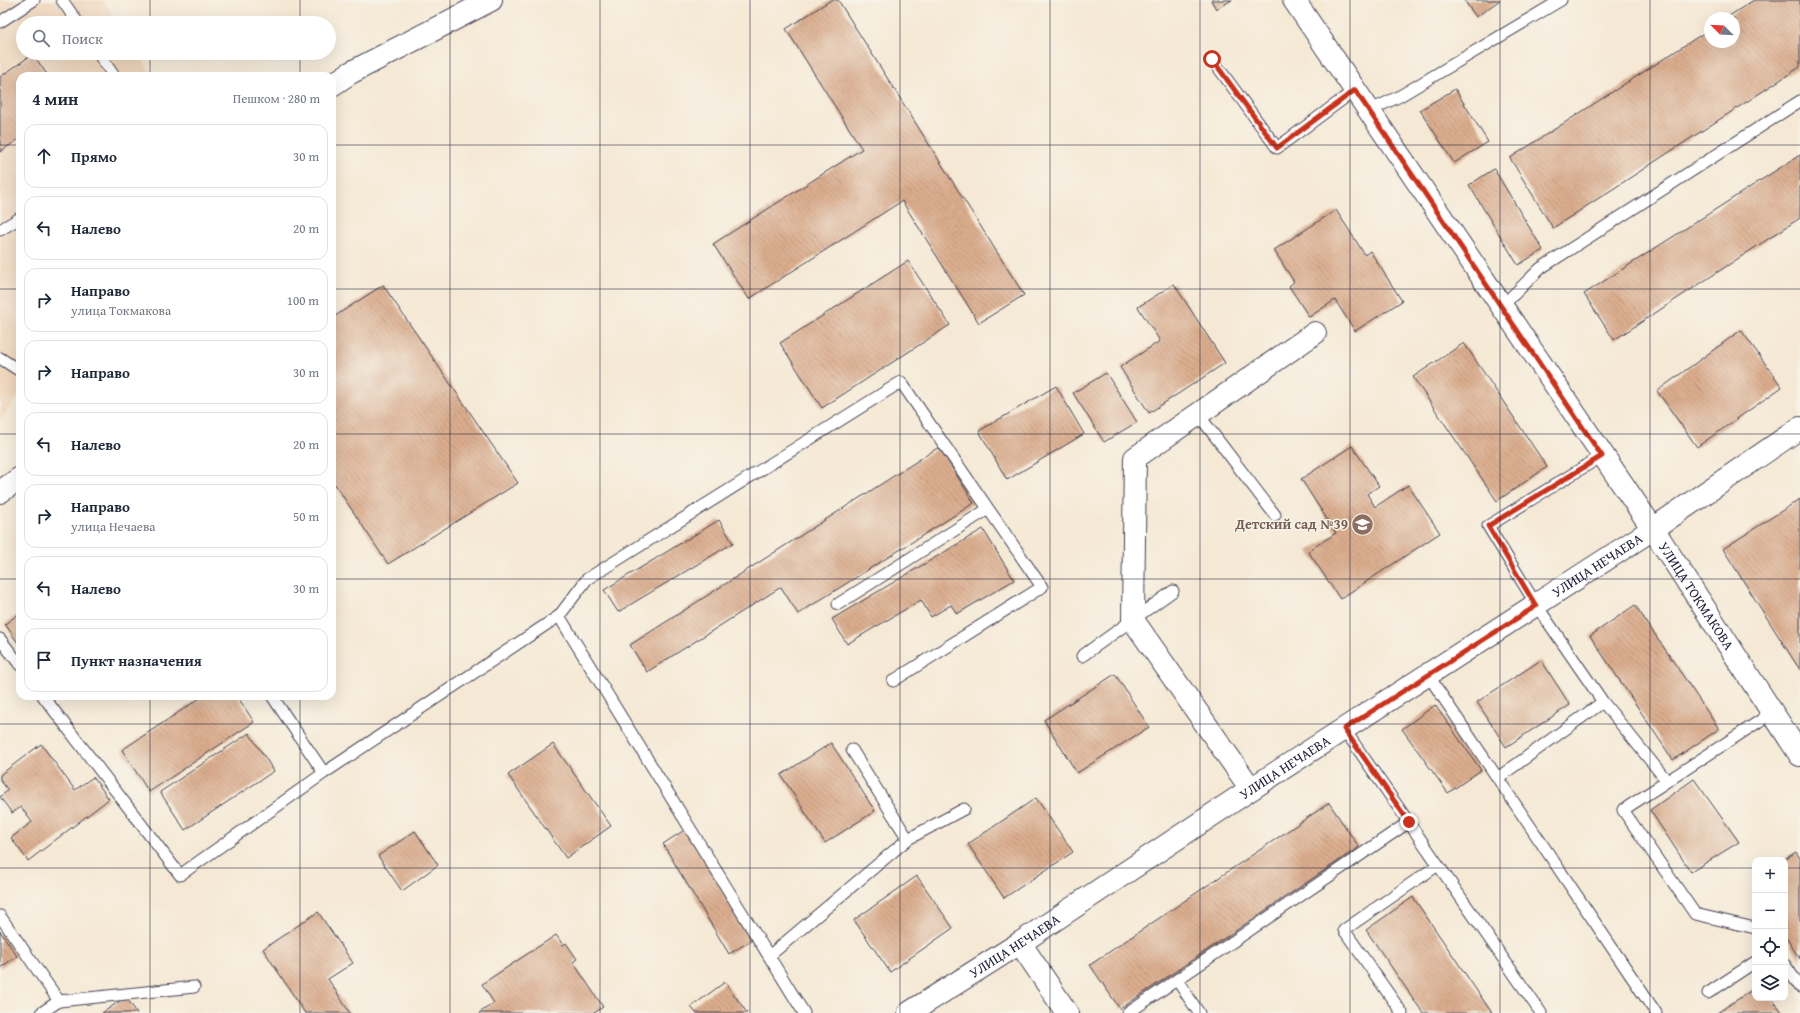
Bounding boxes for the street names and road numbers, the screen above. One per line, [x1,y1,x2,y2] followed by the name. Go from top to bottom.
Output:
[1548,528,1647,602] street label: УЛИЦА НЕЧАЕВА
[1654,538,1739,654] street label: УЛИЦА ТОКМАКОВА
[1235,730,1334,804] street label: УЛИЦА НЕЧАЕВА
[965,909,1064,983] street label: УЛИЦА НЕЧАЕВА

